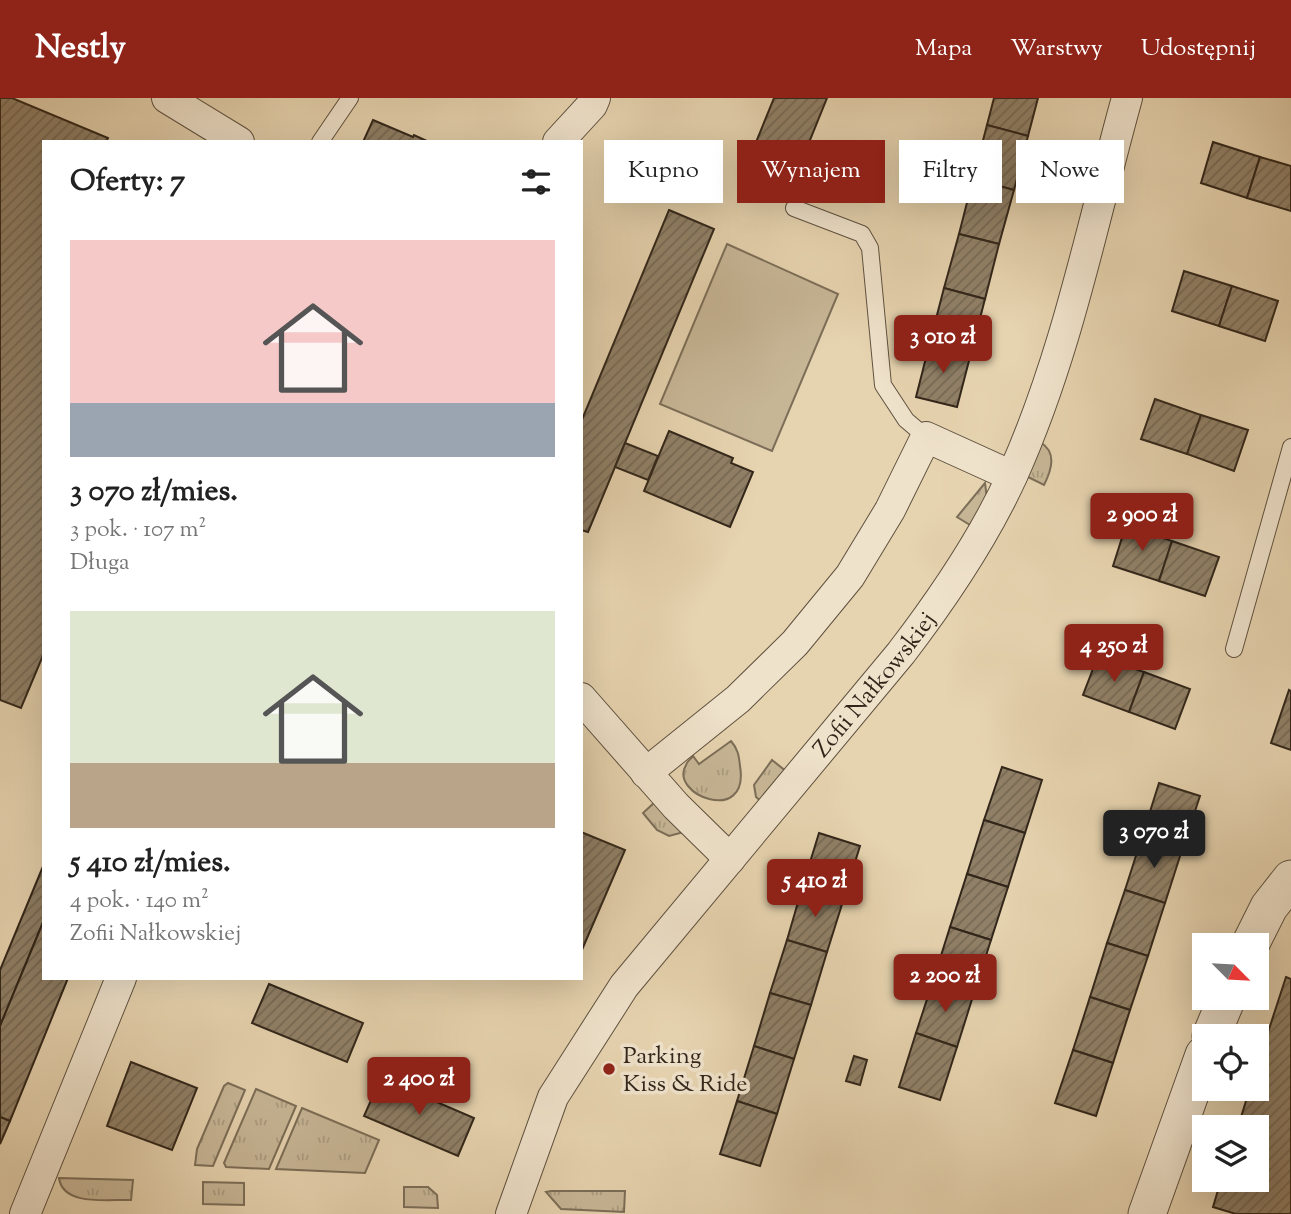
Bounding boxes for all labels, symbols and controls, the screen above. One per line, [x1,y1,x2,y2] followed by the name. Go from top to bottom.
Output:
[35,25,126,73] text: Nestly
[915,32,972,66] text: Mapa
[1010,32,1103,66] text: Warstwy
[1141,32,1256,66] text: Udostępnij
[604,140,723,203] chip: Kupno
[737,140,885,203] chip: Wynajem
[899,140,1002,203] chip: Filtry
[1016,140,1124,203] chip: Nowe
[70,161,185,204] text: Oferty: 7
[517,163,555,201] icon: filters
[250,285,376,411] icon: home
[871,316,1015,375] pin: 3 010 zł
[910,321,976,354] text: 3 010 zł
[70,471,238,514] text: 3 070 zł/mies.
[1070,494,1214,553] pin: 2 900 zł
[1106,499,1178,532] text: 2 900 zł
[70,514,206,547] text: 3 pok. · 107 m²
[70,547,130,580] text: Długa
[806,606,945,766] street label: Zofii Nałkowskiej
[1042,624,1186,684] pin: 4 250 zł
[1080,630,1148,663] text: 4 250 zł
[250,656,376,782] icon: home
[1082,810,1226,870] pin: 3 070 zł
[1119,816,1189,849] text: 3 070 zł
[70,842,231,885] text: 5 410 zł/mies.
[743,860,887,919] pin: 5 410 zł
[783,865,847,898] text: 5 410 zł
[70,885,209,918] text: 4 pok. · 140 m²
[70,918,241,951] text: Zofii Nałkowskiej
[1192,933,1269,1010] north arrow
[1192,933,1269,1192] map controls
[873,954,1017,1014] pin: 2 200 zł
[910,960,980,993] text: 2 200 zł
[1192,1024,1269,1101] button: locate
[623,1040,747,1102] place label: Parking Kiss & Ride
[347,1058,491,1117] pin: 2 400 zł
[601,1061,617,1077] marker: Parking Kiss & Ride
[383,1063,455,1096] text: 2 400 zł
[1192,1115,1269,1192] button: layers

